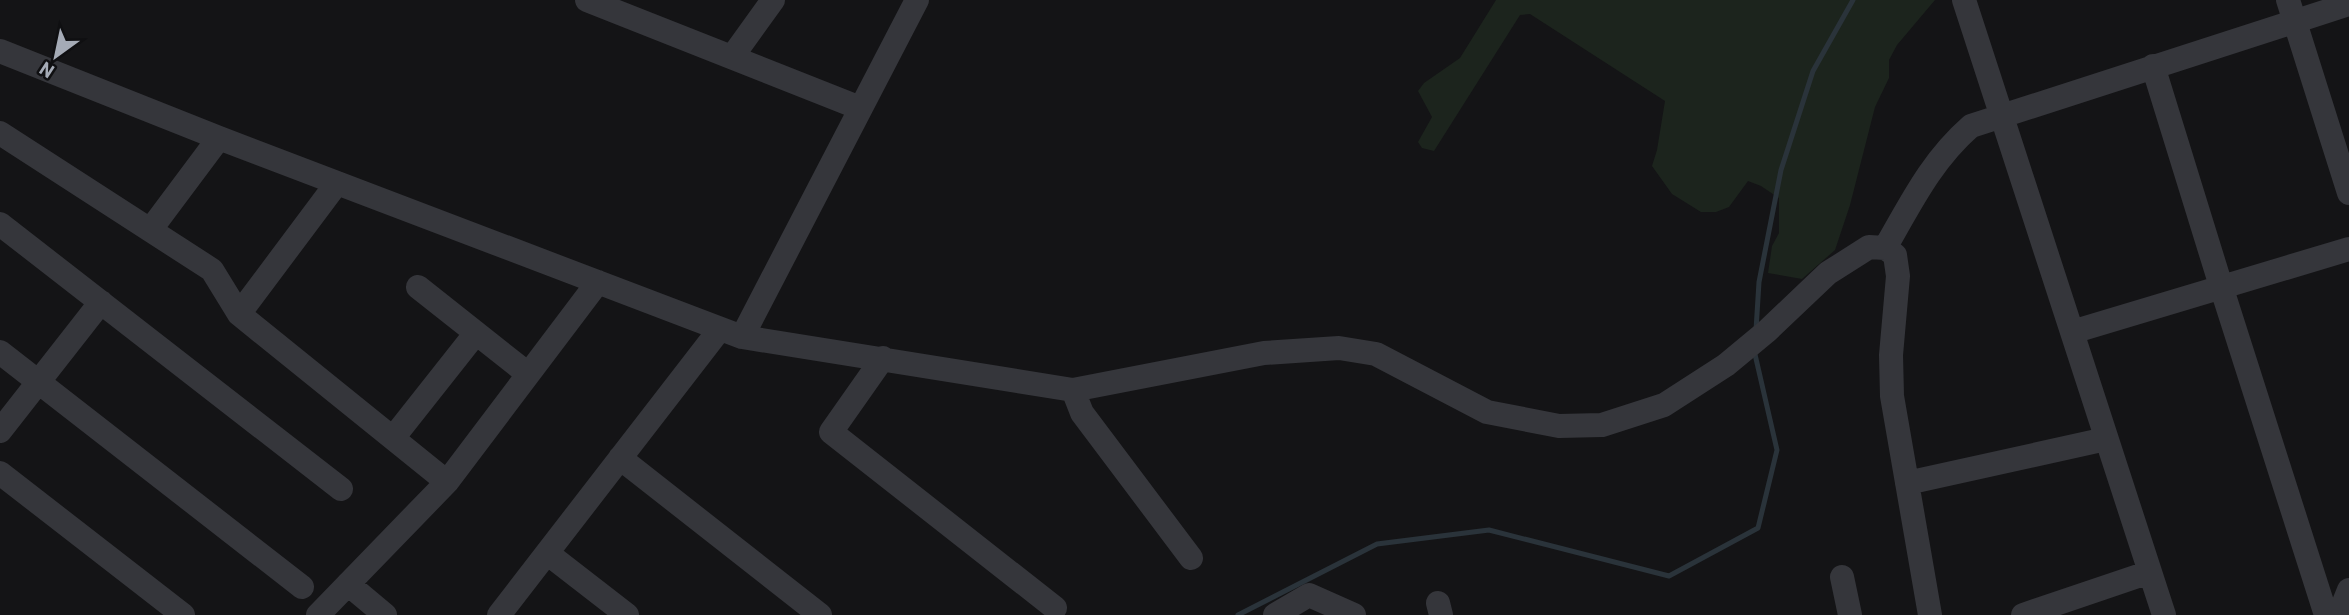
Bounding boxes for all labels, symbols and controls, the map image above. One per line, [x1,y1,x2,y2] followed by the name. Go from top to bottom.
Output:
[21,21,91,91] north arrow
[35,58,58,84] text: N

